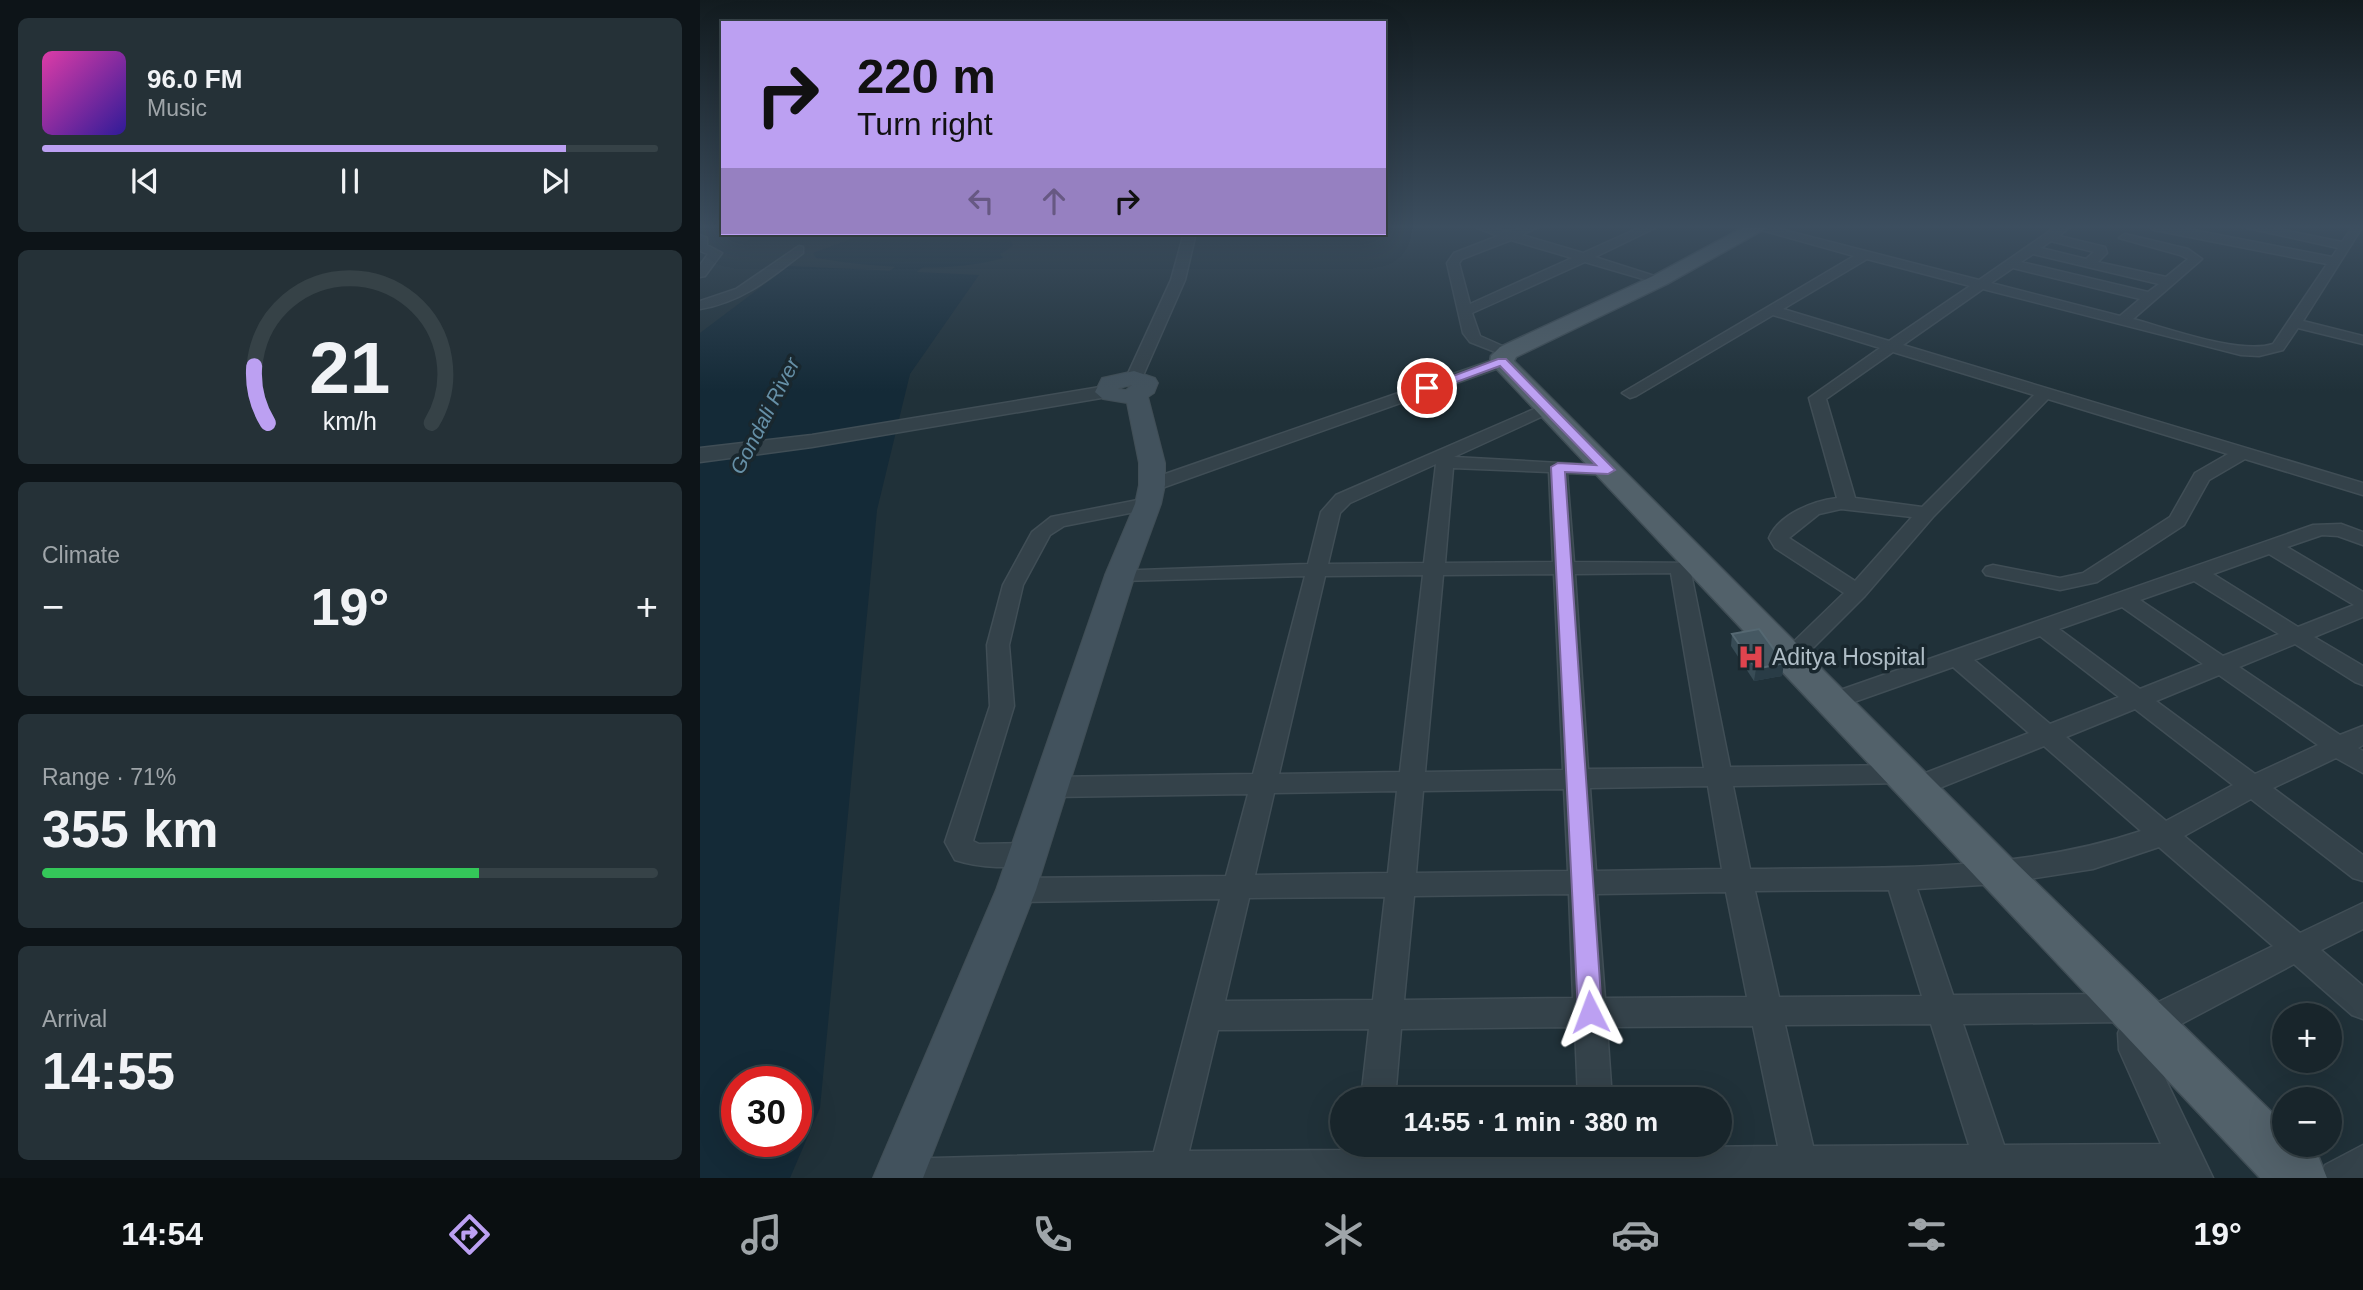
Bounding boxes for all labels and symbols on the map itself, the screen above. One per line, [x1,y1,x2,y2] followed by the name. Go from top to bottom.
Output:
[725,353,804,478] water label: Gondali River
[1397,358,1457,418] pin
[1736,642,1766,672] hospital icon: Aditya Hospital
[1772,644,1925,670] place label: Aditya Hospital
[1553,975,1627,1049] position arrow
[721,1066,812,1157] speed limit sign: 30

